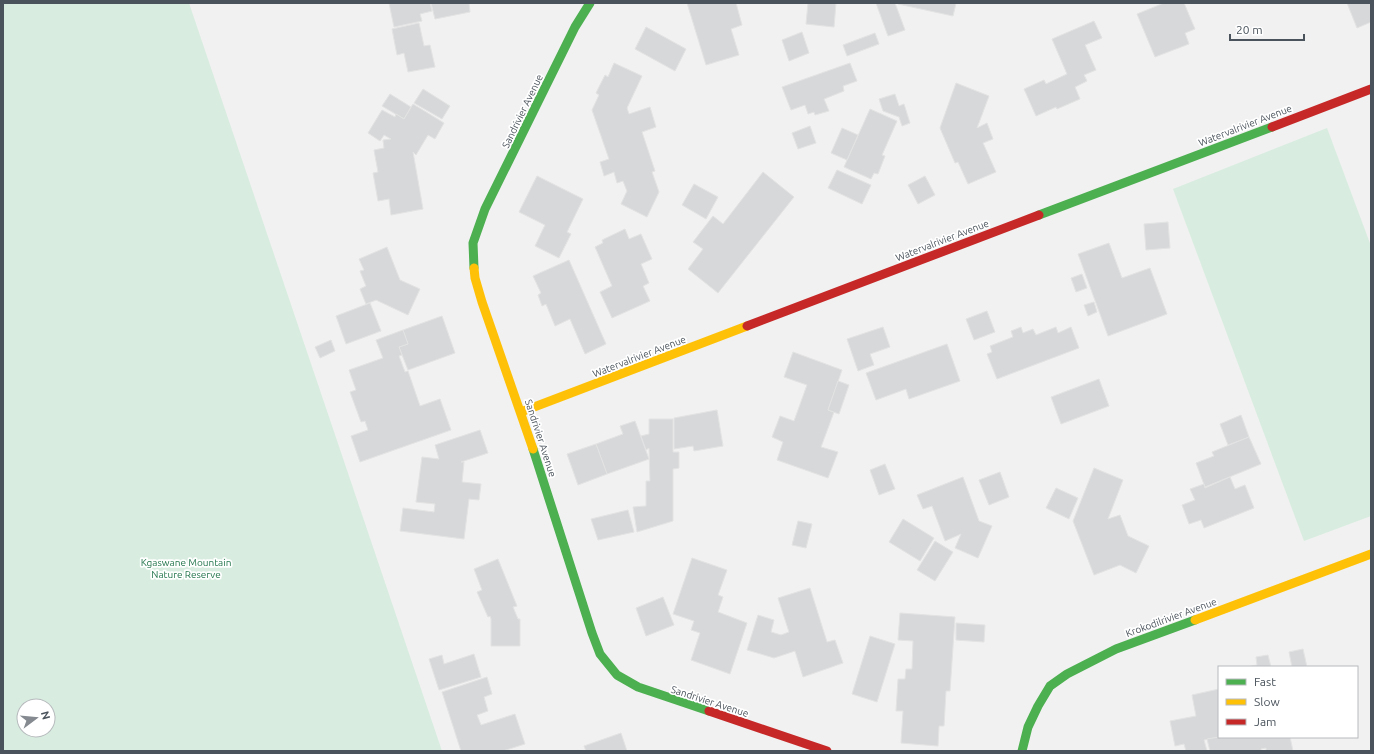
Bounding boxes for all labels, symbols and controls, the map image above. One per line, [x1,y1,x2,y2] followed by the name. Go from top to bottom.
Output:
[1230,16,1304,42] scale bar
[1236,23,1263,36] text: 20 m
[500,73,545,150] street label: Sandrivier Avenue
[1197,103,1293,148] street label: Watervalrivier Avenue
[894,218,990,263] street label: Watervalrivier Avenue
[591,334,687,379] street label: Watervalrivier Avenue
[523,398,558,478] street label: Sandrivier Avenue
[141,557,231,580] park label: Kgaswane Mountain Nature Reserve
[1124,596,1218,639] street label: Krokodilrivier Avenue
[1218,666,1358,738] legend
[1254,675,1276,688] text: Fast
[670,684,750,719] street label: Sandrivier Avenue
[1254,695,1280,708] text: Slow
[16,698,56,738] north arrow
[39,710,53,721] text: N
[1254,715,1276,728] text: Jam

